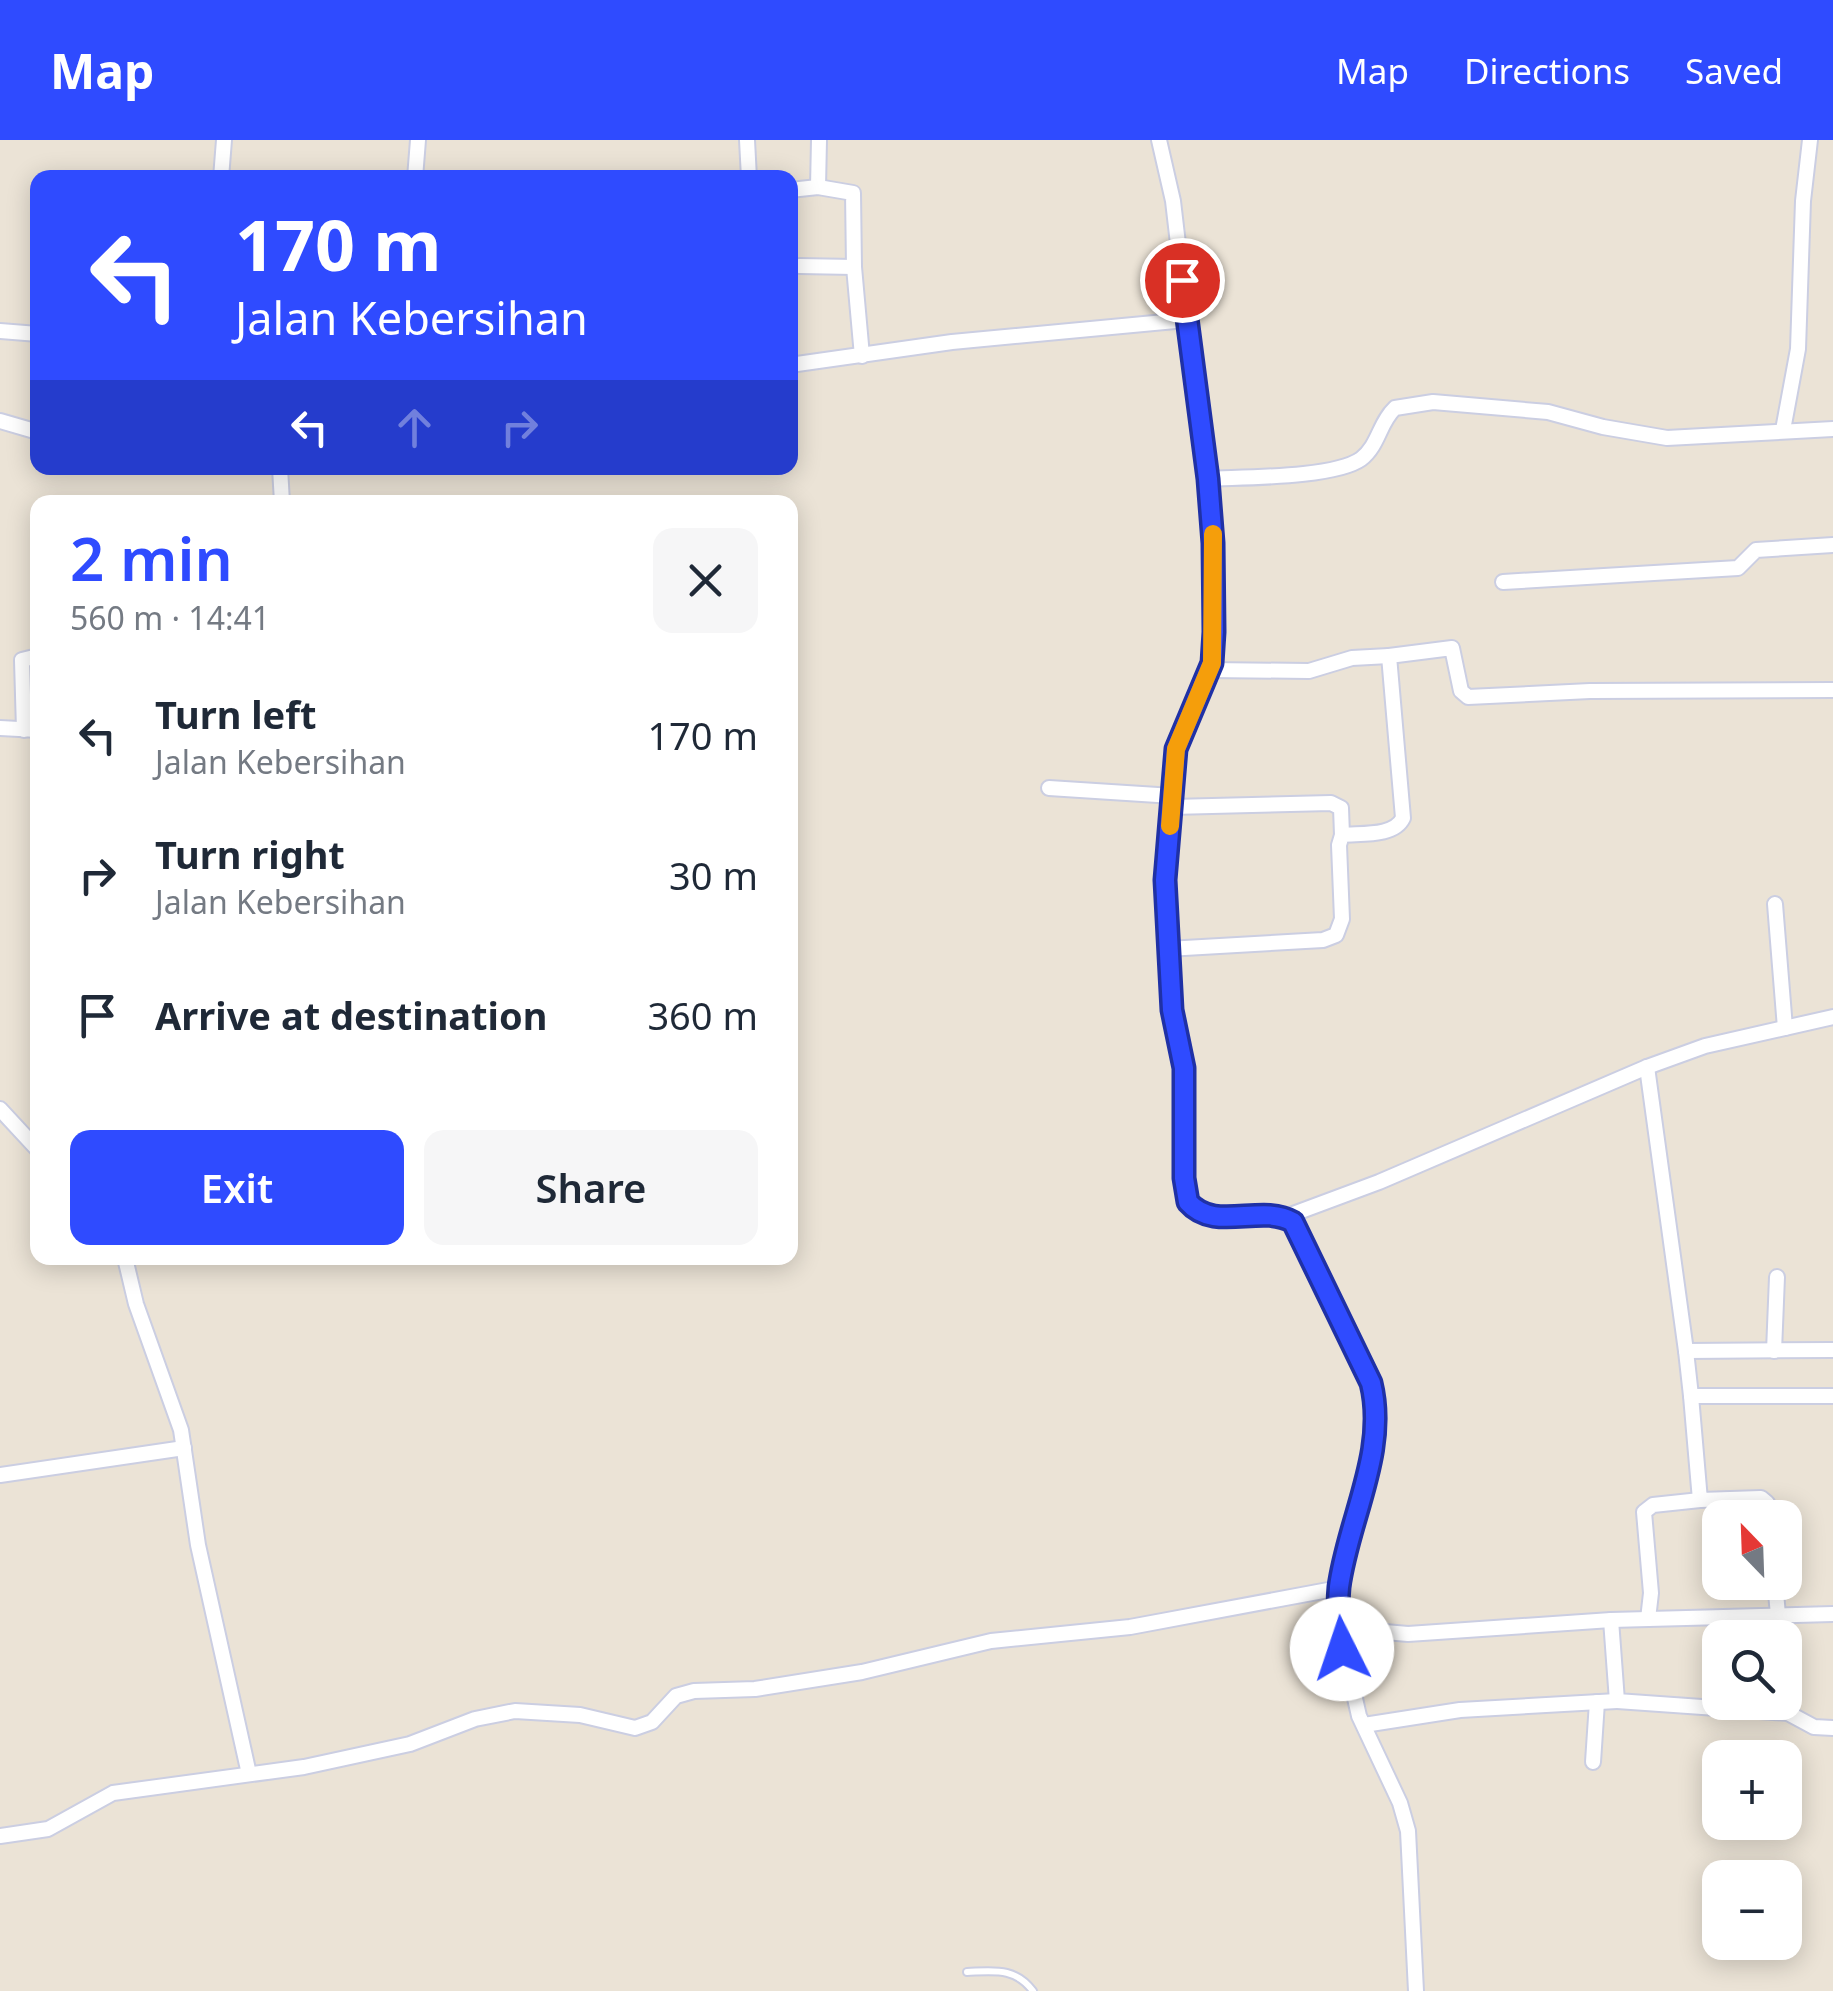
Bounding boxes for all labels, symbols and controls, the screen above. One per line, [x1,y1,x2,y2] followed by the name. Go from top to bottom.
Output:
[50,38,154,103] text: Map
[1336,47,1409,94] text: Map
[1464,47,1630,94] text: Directions
[1685,47,1783,94] text: Saved
[235,196,442,292] text: 170 m
[70,210,200,340] icon: left
[1140,238,1225,323] pin
[1155,253,1210,308] icon: arrive
[235,287,588,348] text: Jalan Kebersihan
[282,400,337,455] icon: left
[387,400,442,455] icon: ahead
[492,400,547,455] icon: right
[70,517,233,599] text: 2 min
[653,528,758,633] button: close
[70,596,270,639] text: 560 m · 14:41
[155,688,317,740] text: Turn left
[70,708,125,763] icon: left
[647,709,758,761] text: 170 m
[155,740,406,783] text: Jalan Kebersihan
[155,828,345,880] text: Turn right
[70,848,125,903] icon: right
[669,849,758,901] text: 30 m
[155,880,406,923] text: Jalan Kebersihan
[70,988,125,1043] icon: arrive
[155,989,547,1041] text: Arrive at destination
[647,989,758,1041] text: 360 m
[70,1130,404,1245] button: Exit
[424,1130,758,1245] button: Share
[1702,1500,1802,1600] north arrow
[1702,1500,1802,1960] map controls
[1290,1597,1394,1701] position arrow
[1702,1620,1802,1720] button: search
[1702,1740,1802,1840] button: +
[1702,1860,1802,1960] button: −

